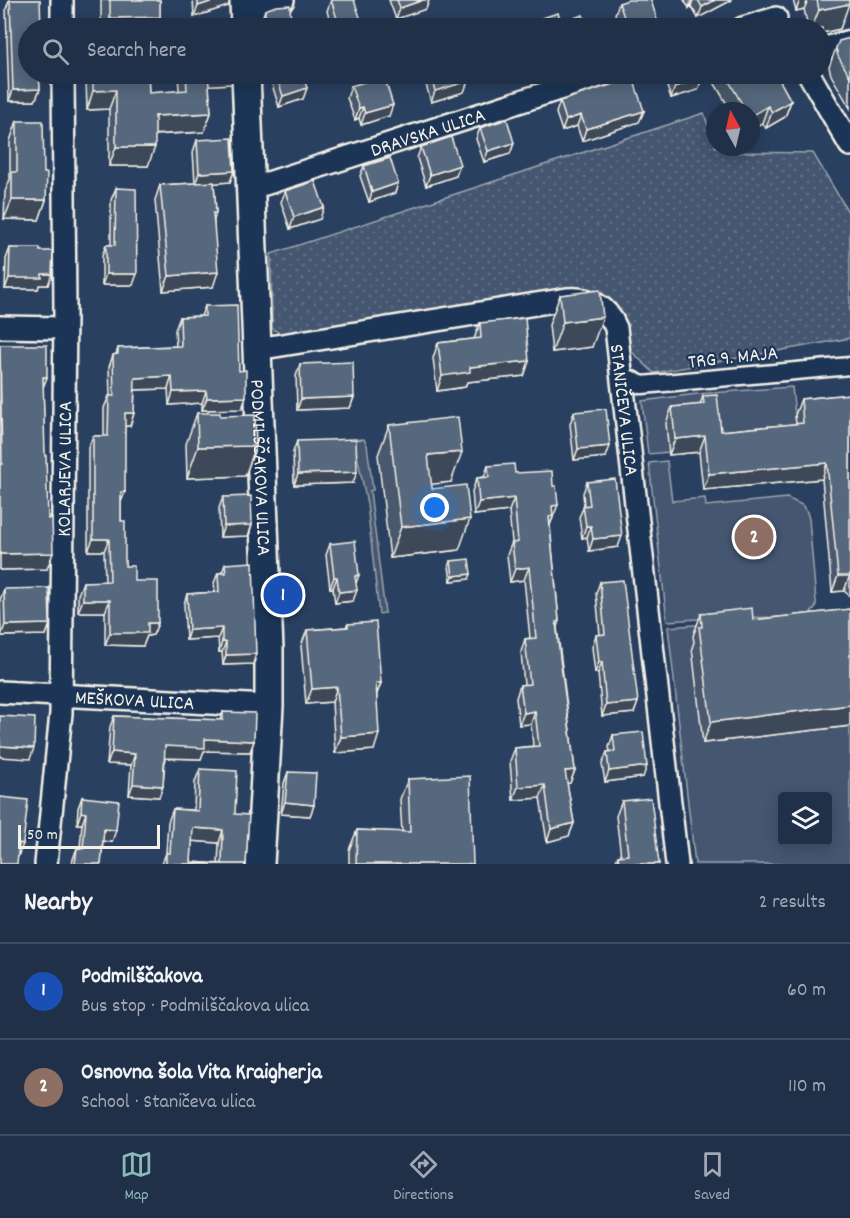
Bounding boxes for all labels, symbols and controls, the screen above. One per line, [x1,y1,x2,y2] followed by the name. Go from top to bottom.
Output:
[18,18,832,84] search box
[39,35,72,68] icon: search
[87,36,186,67] text: Search here
[706,102,760,156] north arrow
[368,103,490,166] street label: DRAVSKA ULICA
[687,340,780,378] street label: TRG 9. MAJA
[601,343,644,478] street label: STANIČEVA ULICA
[241,379,276,557] street label: PODMILŠČAKOVA ULICA
[52,401,81,537] street label: KOLARJEVA ULICA
[420,493,449,522] your location
[734,514,774,560] pin: 2
[264,572,302,618] pin: 1
[74,685,195,719] street label: MEŠKOVA ULICA
[778,792,832,846] map controls
[778,792,832,846] button: layers
[18,822,160,850] scale bar
[27,824,58,847] text: 50 m
[24,885,92,922] text: Nearby
[759,889,826,917] text: 2 results
[81,962,202,993] text: Podmilščakova
[41,977,46,1005] text: 1
[787,977,826,1005] text: 60 m
[81,993,309,1021] text: Bus stop · Podmilščakova ulica
[81,1058,322,1089] text: Osnovna šola Vita Kraigherja
[39,1073,48,1101] text: 2
[788,1073,826,1101] text: 110 m
[81,1089,255,1117] text: School · Staničeva ulica
[120,1148,153,1207] tab: Map
[393,1148,454,1207] tab: Directions
[694,1148,730,1207] tab: Saved

